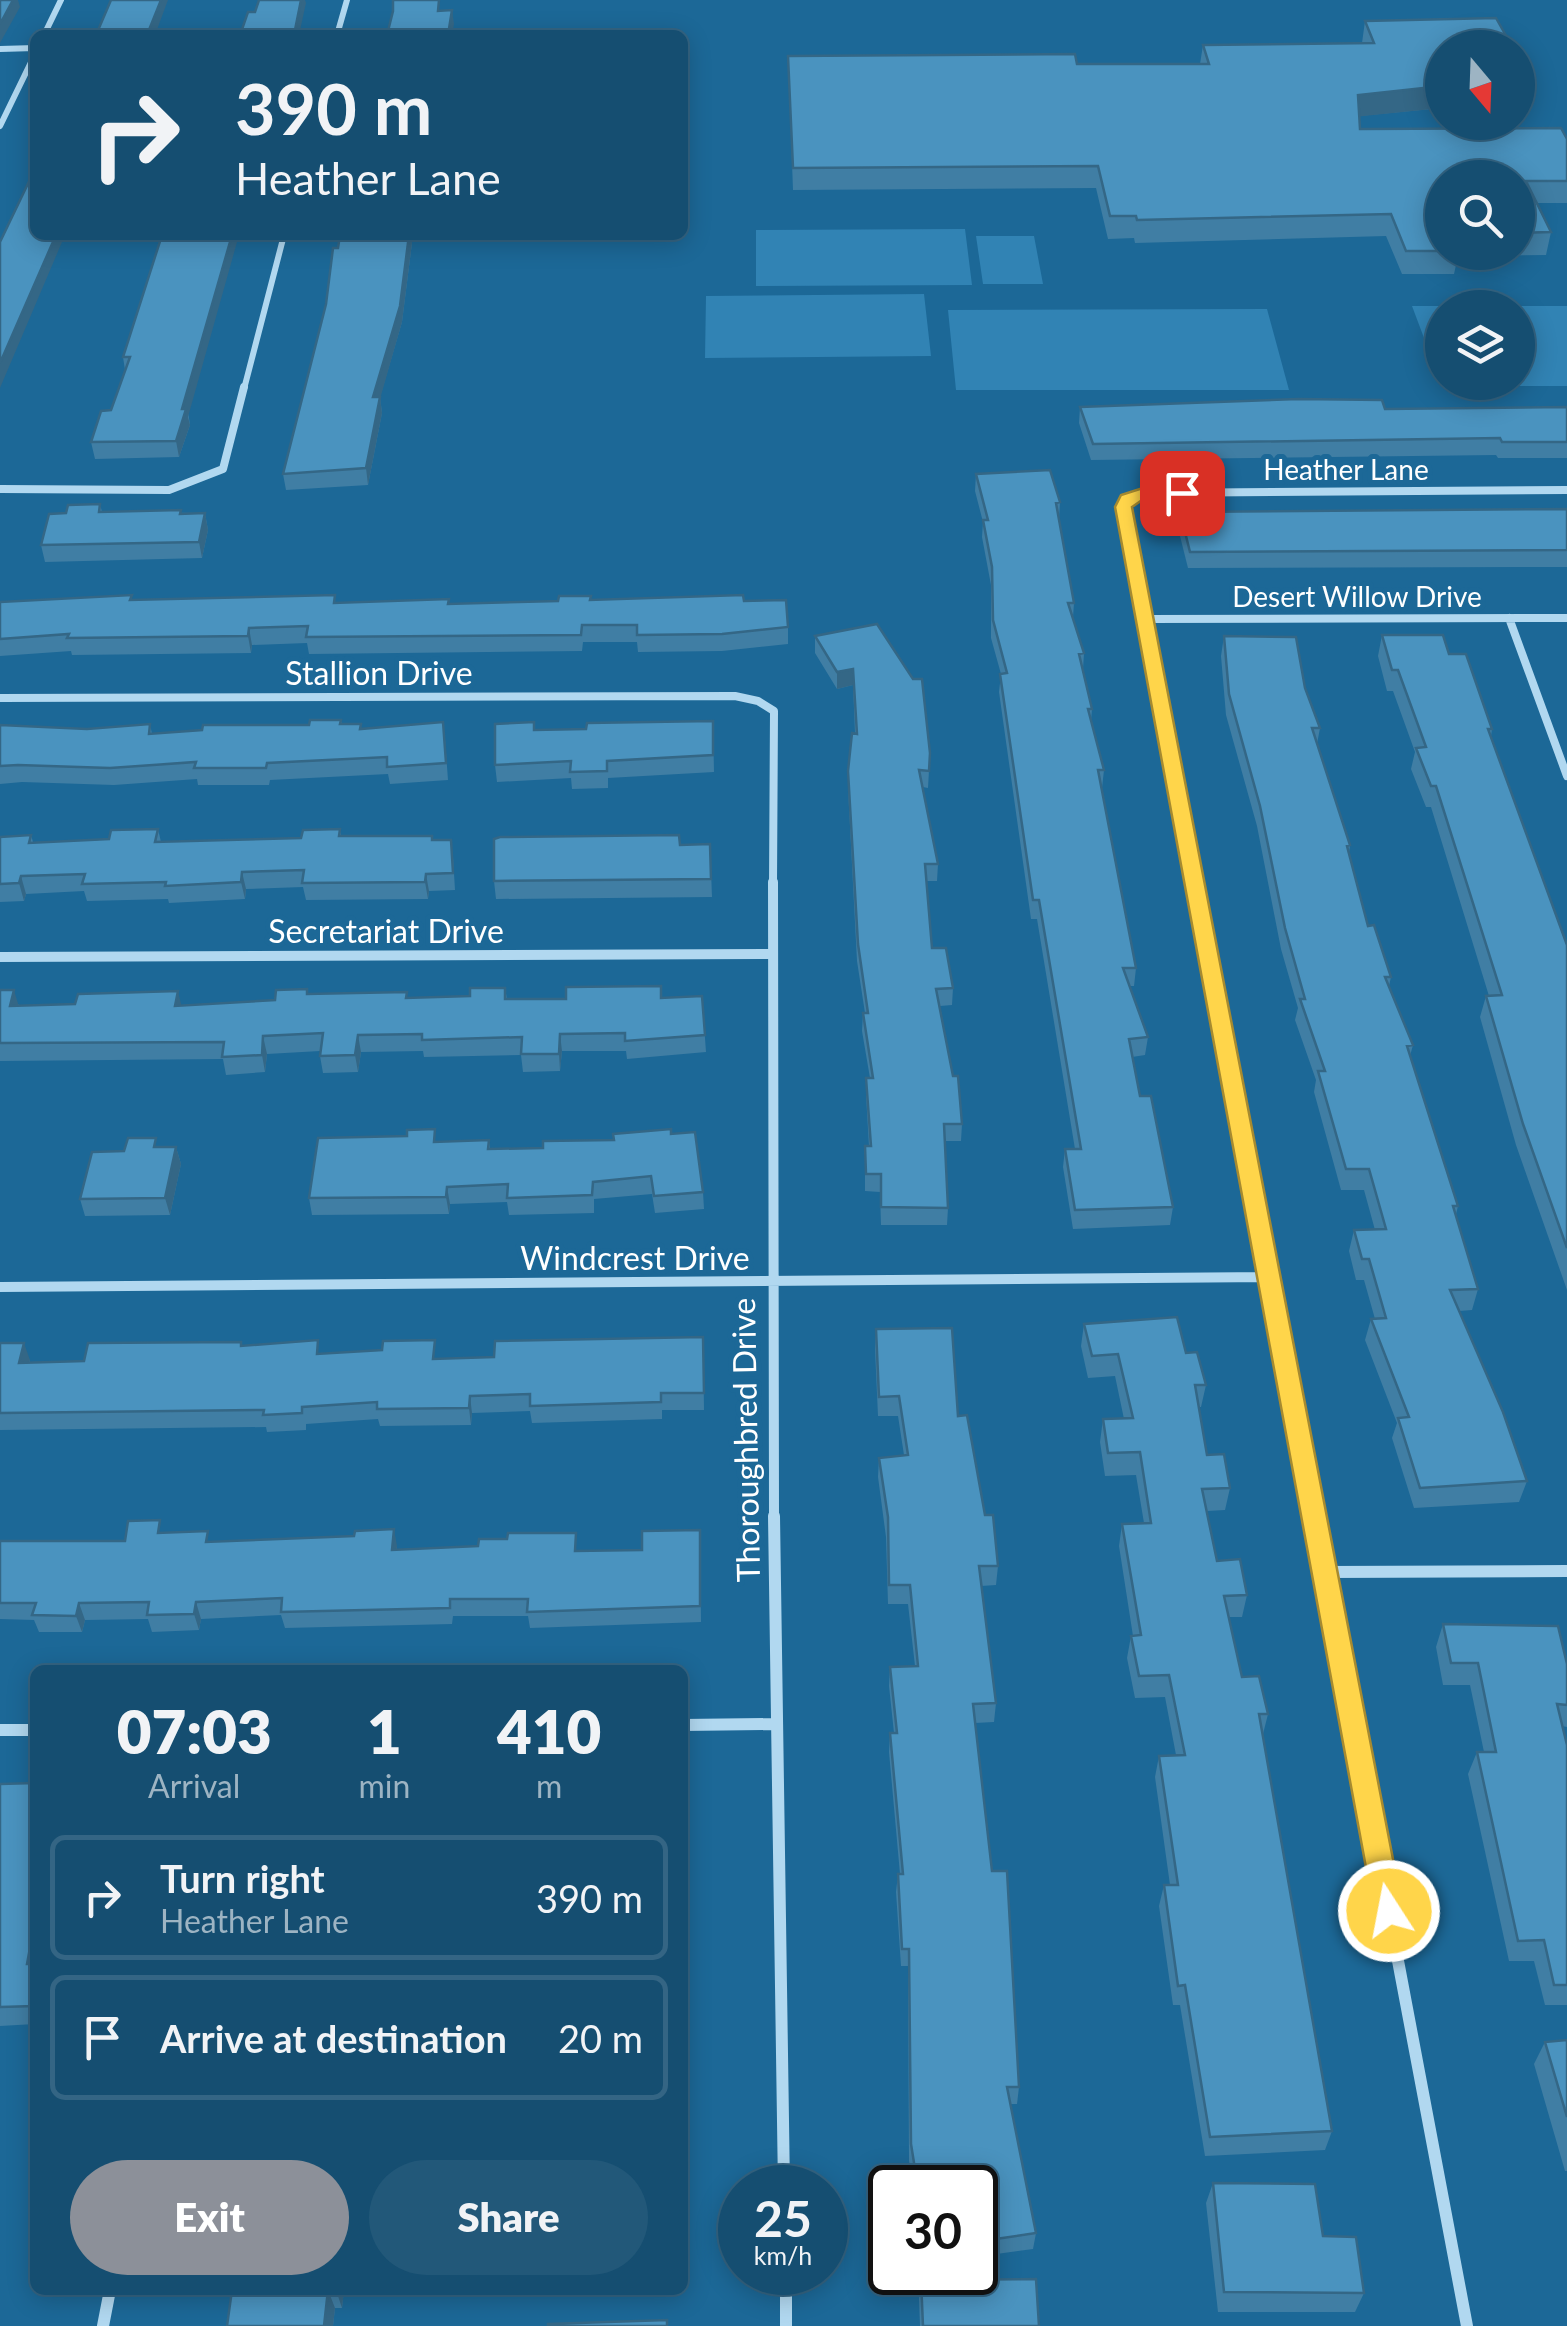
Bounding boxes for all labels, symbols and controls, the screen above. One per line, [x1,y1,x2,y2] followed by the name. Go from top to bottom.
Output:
[1425,30,1535,140] north arrow
[1425,30,1535,400] map controls
[235,66,432,150] text: 390 m
[70,70,200,200] icon: right
[235,151,501,205] text: Heather Lane
[1425,160,1535,270] button: search
[1425,290,1535,400] button: layers
[1140,451,1225,536] pin
[1263,452,1429,486] street label: Heather Lane
[1155,466,1210,521] icon: arrive
[1232,579,1482,613] street label: Desert Willow Drive
[285,653,473,692] street label: Stallion Drive
[268,911,504,950] street label: Secretariat Drive
[520,1238,750,1277] street label: Windcrest Drive
[723,1298,767,1582] street label: Thoroughbred Drive
[117,1695,272,1767] text: 07:03
[367,1695,402,1767] text: 1
[497,1695,601,1767] text: 410
[148,1766,240,1805] text: Arrival
[358,1766,410,1805] text: min
[536,1766,562,1805] text: m
[160,1855,325,1901] text: Turn right
[1337,1859,1441,1963] position arrow
[75,1870,130,1925] icon: right
[536,1875,643,1921] text: 390 m
[160,1901,349,1940] text: Heather Lane
[75,2010,130,2065] icon: arrive
[160,2015,507,2061] text: Arrive at destination
[558,2015,643,2061] text: 20 m
[70,2160,349,2275] button: Exit
[369,2160,648,2275] button: Share
[868,2165,998,2295] speed limit sign: 30
[754,2188,812,2248] text: 25
[754,2240,812,2270] text: km/h

